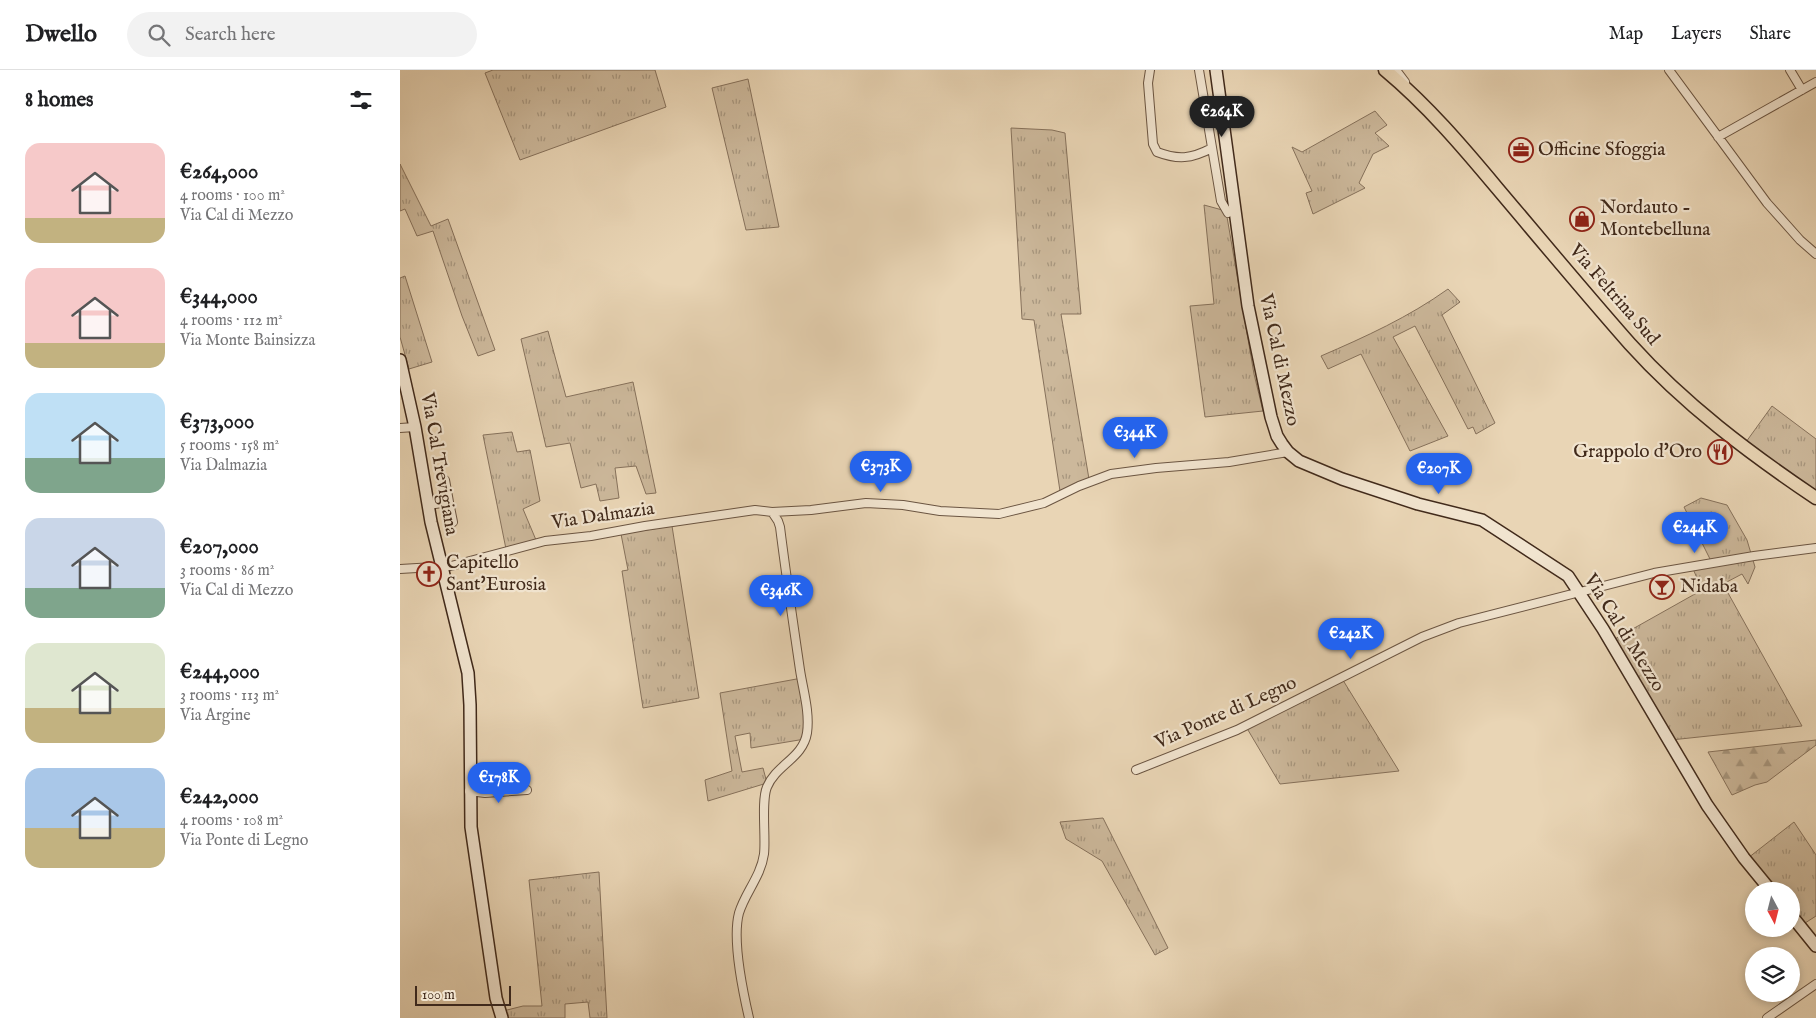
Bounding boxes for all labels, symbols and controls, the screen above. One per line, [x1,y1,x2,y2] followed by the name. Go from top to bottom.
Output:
[127,12,477,57] search box
[25,19,97,50] text: Dwello
[145,21,173,49] icon: search
[185,23,275,47] text: Search here
[1609,23,1643,46] text: Map
[1671,23,1722,46] text: Layers
[1750,23,1791,46] text: Share
[347,86,375,114] icon: filters
[25,87,93,114] text: 8 homes
[1187,96,1257,138] pin: €264K
[1200,102,1244,122] text: €264K
[1508,137,1534,163] office icon: Officine Sfoggia
[1538,138,1666,162] place label: Officine Sfoggia
[180,159,258,186] text: €264,000
[65,163,125,223] icon: home
[180,186,285,206] text: 4 rooms · 100 m²
[1600,196,1711,242] place label: Nordauto - Montebelluna
[180,206,293,226] text: Via Cal di Mezzo
[1569,206,1595,232] shop icon: Nordauto - Montebelluna
[1563,239,1665,351] street label: Via Feltrina Sud
[180,284,258,311] text: €344,000
[65,288,125,348] icon: home
[1253,291,1305,428] street label: Via Cal di Mezzo
[180,311,283,331] text: 4 rooms · 112 m²
[180,331,315,351] text: Via Monte Bainsizza
[414,390,464,538] street label: Via Cal Trevigiana
[180,409,254,436] text: €373,000
[65,413,125,473] icon: home
[1100,416,1170,459] pin: €344K
[1114,423,1156,443] text: €344K
[180,436,279,456] text: 5 rooms · 158 m²
[1707,439,1733,465] restaurant icon: Grappolo d'Oro
[1573,440,1702,464] place label: Grappolo d'Oro
[846,450,916,493] pin: €373K
[1404,452,1474,495] pin: €207K
[180,456,267,476] text: Via Dalmazia
[861,457,901,477] text: €373K
[1417,459,1461,479] text: €207K
[549,497,657,535] street label: Via Dalmazia
[1660,512,1730,554] pin: €244K
[1673,518,1717,538] text: €244K
[180,534,259,561] text: €207,000
[65,538,125,598] icon: home
[446,551,547,597] place label: Capitello Sant'Eurosia
[180,561,274,581] text: 3 rooms · 86 m²
[416,561,442,587] church icon: Capitello Sant'Eurosia
[1578,569,1670,696] street label: Via Cal di Mezzo
[746,574,816,617] pin: €346K
[1649,574,1675,600] bar icon: Nidaba
[1680,575,1739,599] place label: Nidaba
[180,581,293,601] text: Via Cal di Mezzo
[760,581,802,601] text: €346K
[1316,618,1386,660] pin: €242K
[1329,624,1373,644] text: €242K
[180,659,260,686] text: €244,000
[65,663,125,723] icon: home
[1151,671,1301,755] street label: Via Ponte di Legno
[180,686,279,706] text: 3 rooms · 113 m²
[180,706,251,726] text: Via Argine
[464,762,534,804] pin: €178K
[479,768,519,788] text: €178K
[180,784,259,811] text: €242,000
[65,788,125,848] icon: home
[180,811,283,831] text: 4 rooms · 108 m²
[180,831,308,851] text: Via Ponte di Legno
[1745,882,1800,938] north arrow
[1745,882,1800,1002] map controls
[1745,947,1800,1002] button: layers
[415,983,511,1006] scale bar
[422,986,455,1004] text: 100 m

